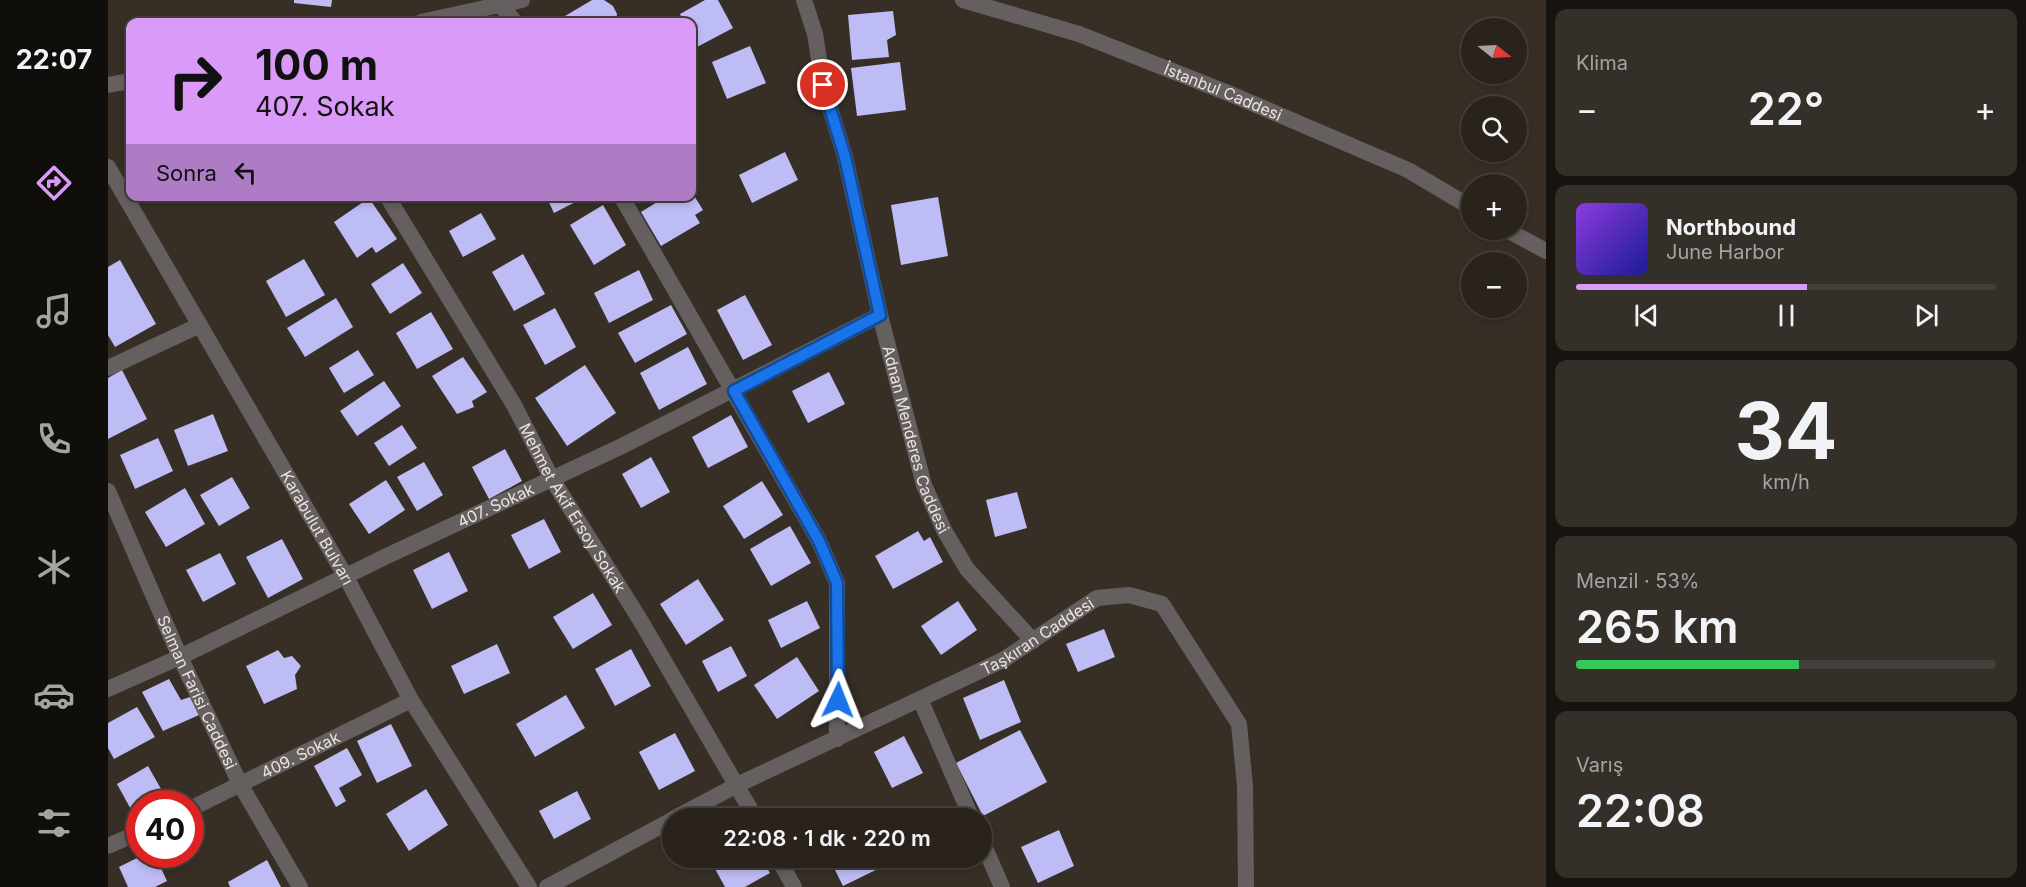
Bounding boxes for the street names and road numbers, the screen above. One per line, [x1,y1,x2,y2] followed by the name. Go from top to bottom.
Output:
[1161,59,1285,125] street label: İstanbul Caddesi
[878,343,954,537] street label: Adnan Menderes Caddesi
[515,420,631,597] street label: Mehmet Akif Ersoy Sokak
[276,467,358,588] street label: Karabulut Bulvarı
[454,479,537,532] street label: 407. Sokak
[978,593,1098,679] street label: Taşkıran Caddesi
[153,612,241,772] street label: Selman Farisi Caddesi
[258,727,343,782] street label: 409. Sokak

